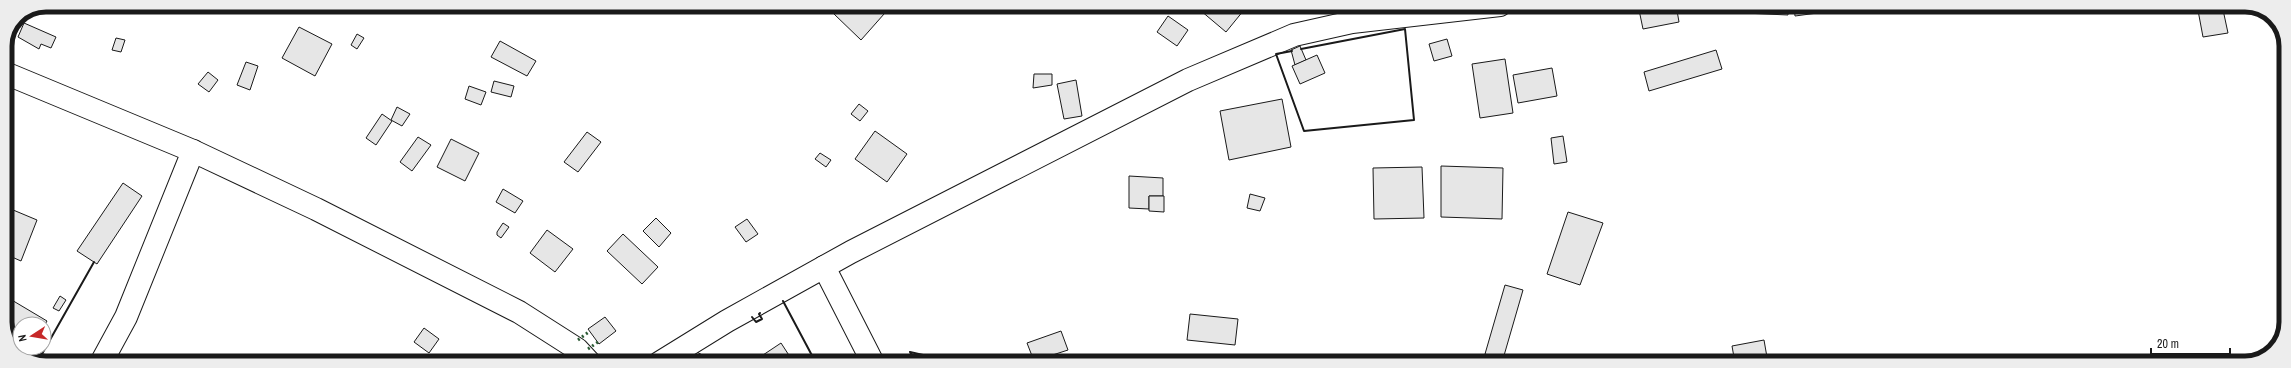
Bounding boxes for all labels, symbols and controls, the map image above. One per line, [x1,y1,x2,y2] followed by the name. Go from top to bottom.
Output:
[12,316,52,356] north arrow
[2151,330,2230,356] scale bar
[15,333,30,343] text: N
[2157,336,2179,352] text: 20 m

